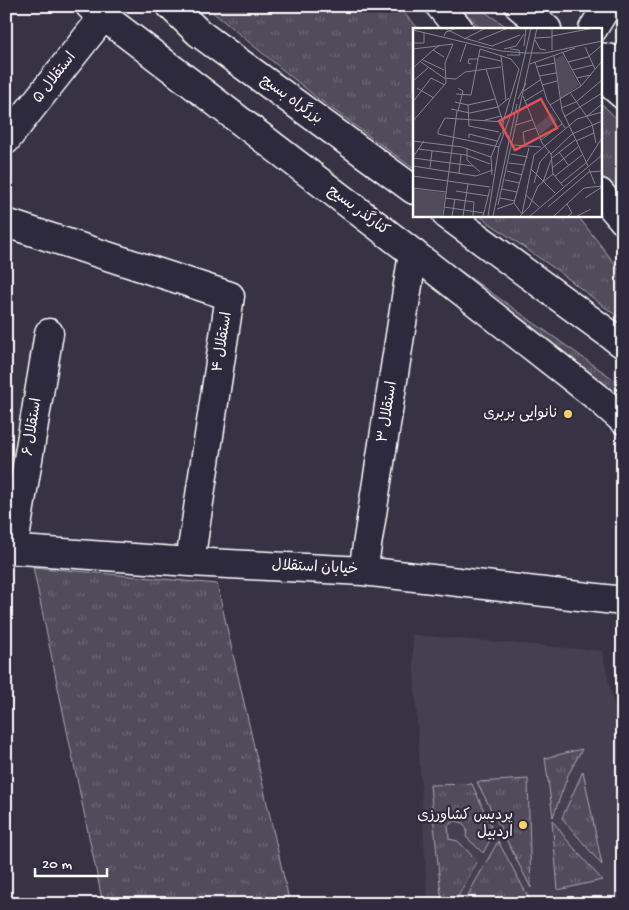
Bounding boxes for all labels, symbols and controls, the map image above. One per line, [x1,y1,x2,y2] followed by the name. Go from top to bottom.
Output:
[413,28,602,216] inset map
[29,49,81,107] street label: استقلال ۵
[256,70,327,129] street label: بزرگراه بسیج
[324,180,394,240] street label: کنارگذر بسیج
[209,311,237,373] street label: استقلال ۴
[374,380,402,444] street label: استقلال ۳
[20,397,46,457] street label: استقلال ۶
[483,405,558,423] place label: نانوایی بربری
[562,408,574,420] marker: نانوایی بربری
[271,557,359,579] street label: خیابان استقلال
[417,807,513,842] place label: پردیس کشاورزی اردبیل
[517,819,529,831] marker: پردیس کشاورزی اردبیل
[35,845,108,877] scale bar
[42,856,72,874] text: 20 m

